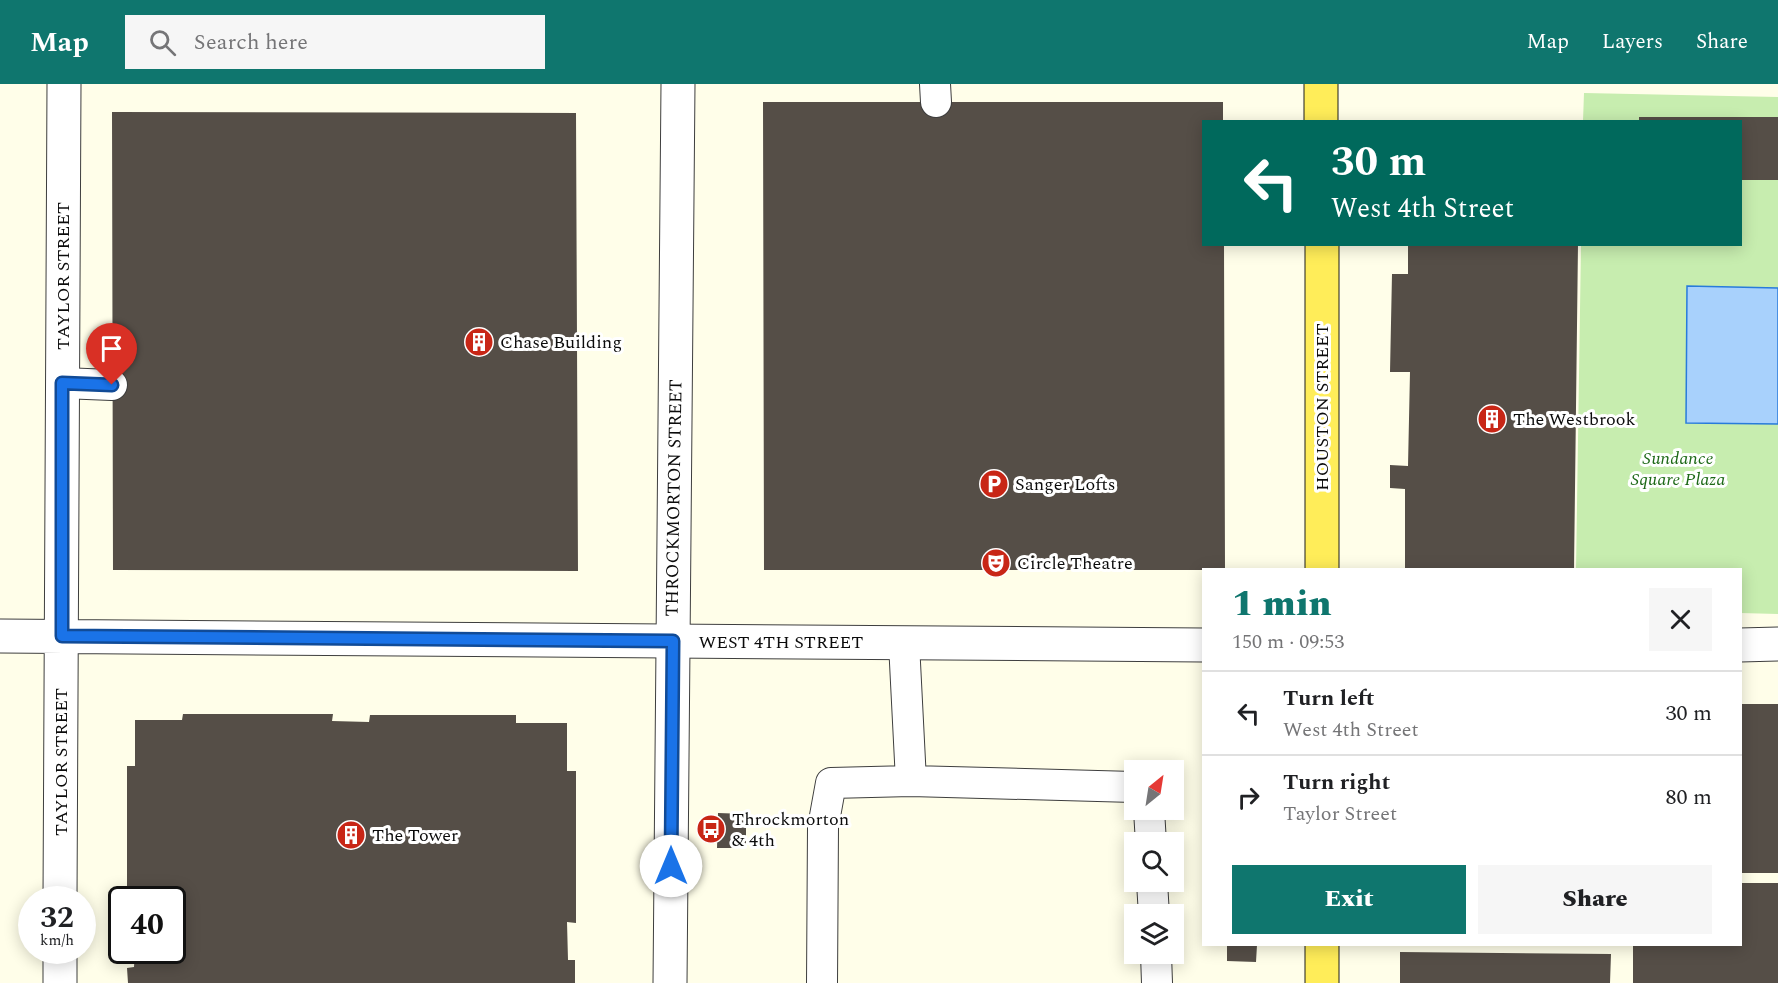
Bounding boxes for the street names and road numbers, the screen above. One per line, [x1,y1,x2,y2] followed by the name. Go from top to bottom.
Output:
[50,202,77,350] street label: TAYLOR STREET
[1309,323,1336,491] street label: HOUSTON STREET
[658,379,690,617] street label: THROCKMORTON STREET
[699,629,864,656] street label: WEST 4TH STREET
[48,688,75,836] street label: TAYLOR STREET

